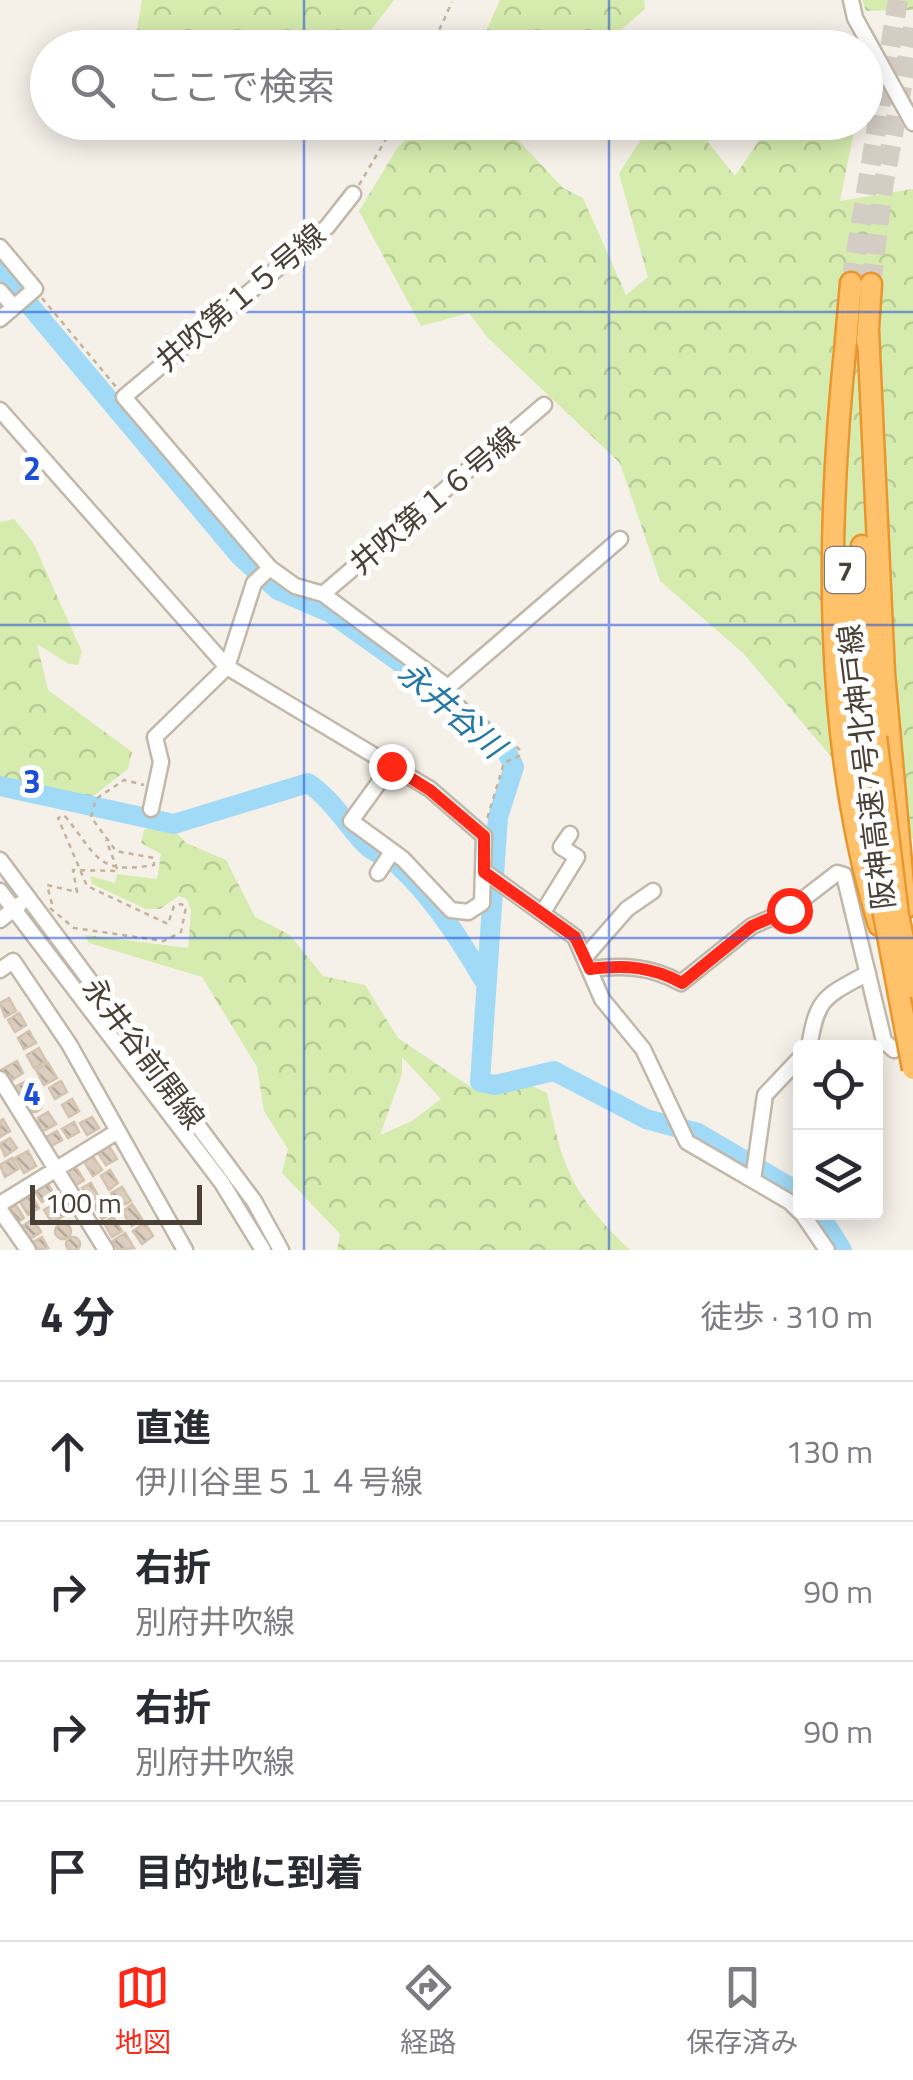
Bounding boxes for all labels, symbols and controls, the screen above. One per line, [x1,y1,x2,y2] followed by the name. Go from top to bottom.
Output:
[30,30,883,140] search box
[145,57,335,115] text: ここで検索
[65,58,120,113] icon: search
[145,212,335,382] street label: 井吹第１５号線
[339,415,529,585] street label: 井吹第１６号線
[23,444,41,492] text: 2
[825,547,865,593] road number: 7
[826,622,906,912] street label: 阪神高速7号北神戸線
[388,649,518,771] water label: 永井谷川
[369,744,415,790] route end
[23,757,41,805] text: 3
[767,888,813,934] route start
[71,967,217,1139] street label: 永井谷前開線
[793,1040,883,1220] map controls
[793,1040,883,1130] button: locate
[23,1069,41,1117] text: 4
[793,1130,883,1220] button: layers
[30,1180,202,1224] scale bar
[45,1181,122,1224] text: 100 m
[40,1284,115,1348] text: 4 分
[700,1292,873,1340] text: 徒歩 · 310 m
[135,1398,211,1456] text: 直進
[40,1424,95,1479] icon: ahead
[785,1427,873,1475] text: 130 m
[135,1457,423,1505] text: 伊川谷里５１４号線
[135,1538,211,1596] text: 右折
[40,1564,95,1619] icon: right
[803,1567,873,1615] text: 90 m
[135,1597,295,1645] text: 別府井吹線
[135,1678,211,1736] text: 右折
[40,1704,95,1759] icon: right
[803,1707,873,1755] text: 90 m
[135,1737,295,1785] text: 別府井吹線
[135,1843,363,1901] text: 目的地に到着
[40,1844,95,1899] icon: arrive
[115,1960,171,2063] tab: 地図
[400,1960,456,2063] tab: 経路
[686,1960,798,2063] tab: 保存済み

